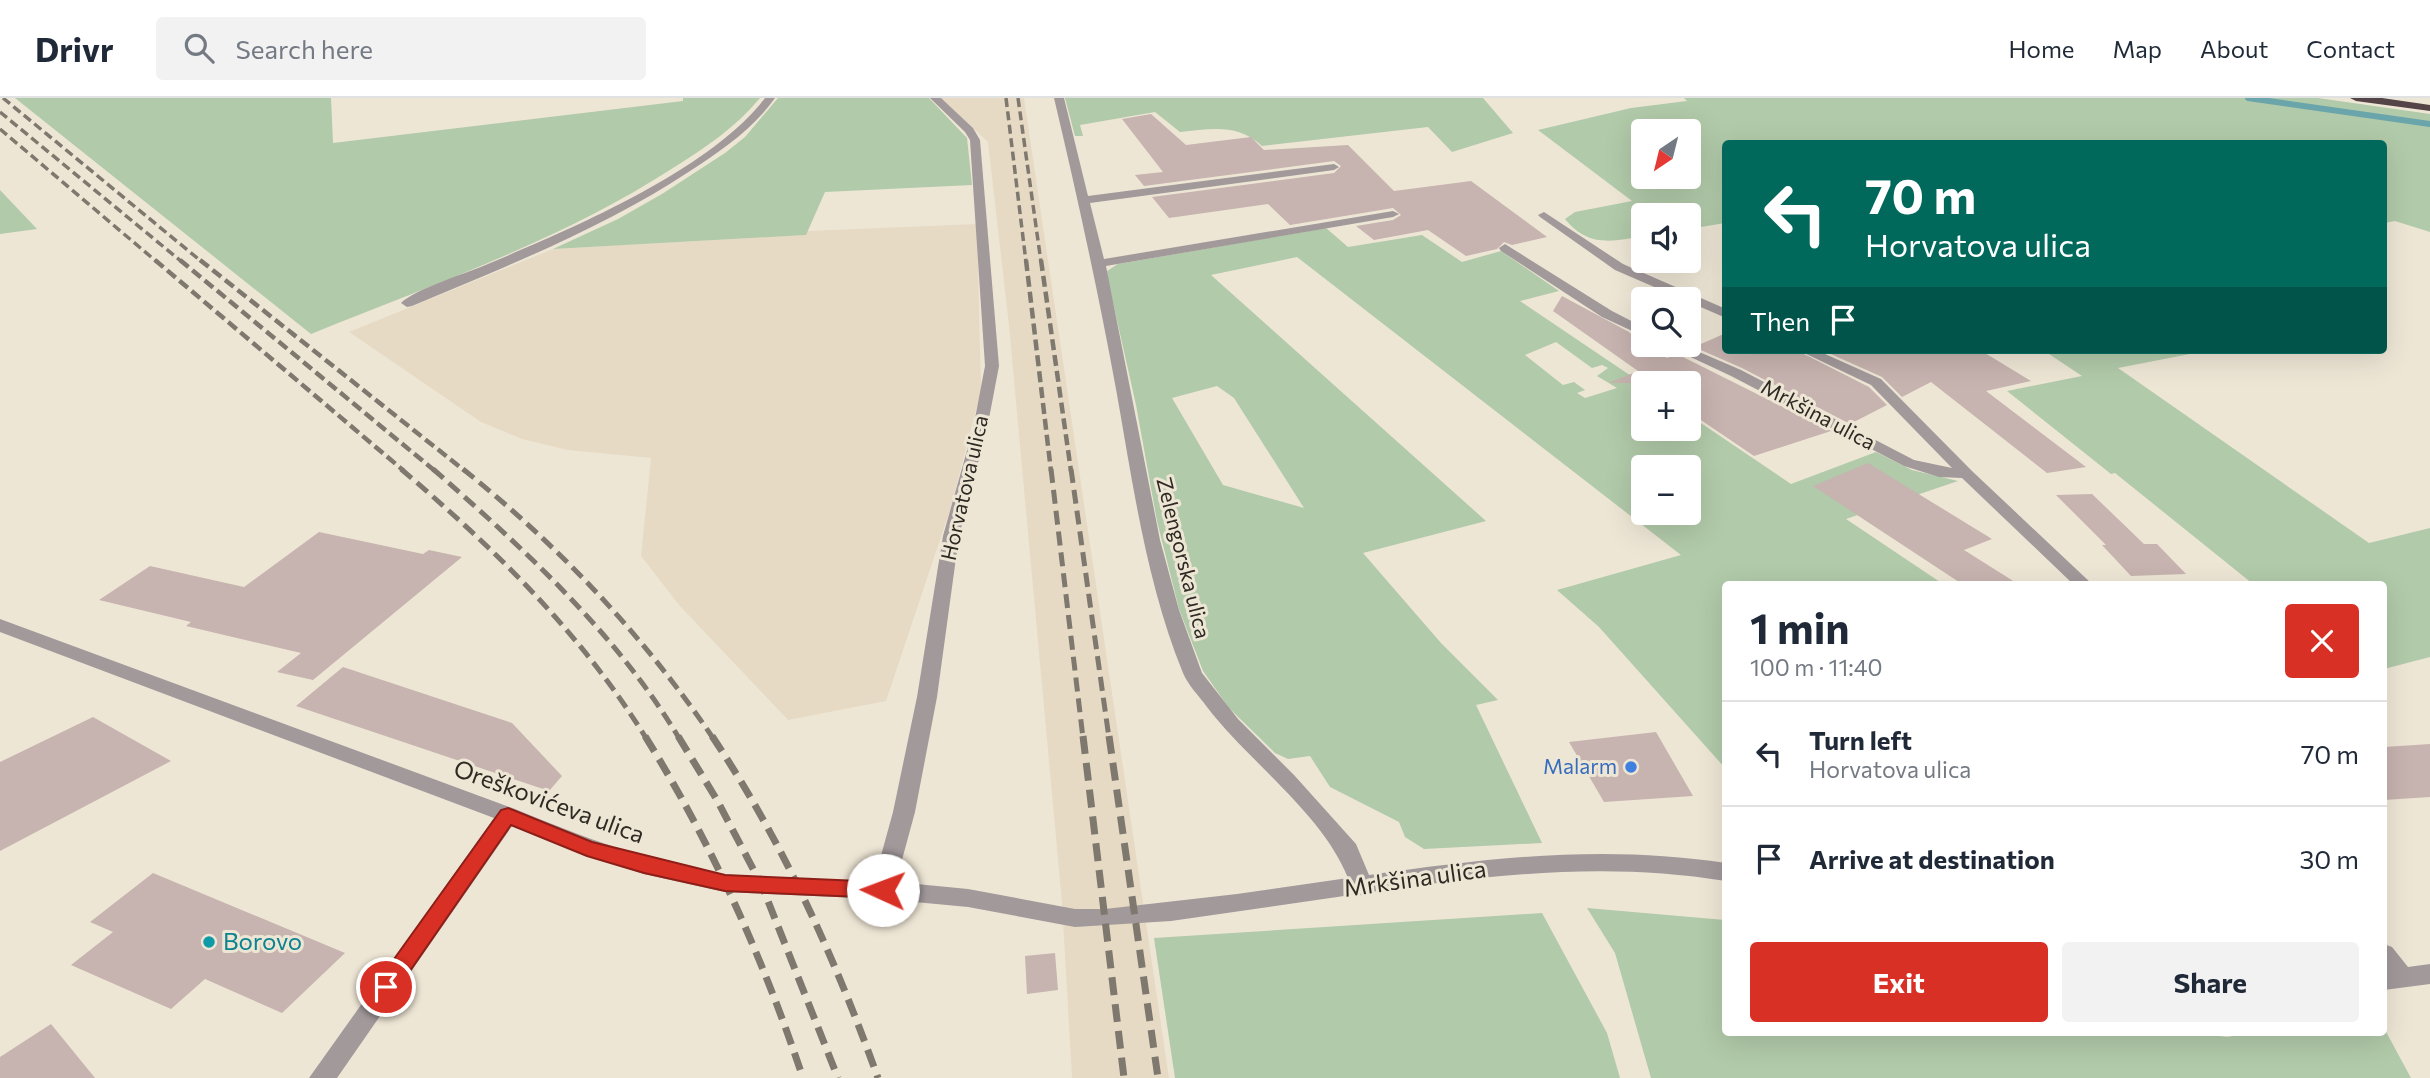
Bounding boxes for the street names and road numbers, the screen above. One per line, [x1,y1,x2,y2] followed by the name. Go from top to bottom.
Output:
[1757,373,1880,454] street label: Mrkšina ulica
[935,413,992,563] street label: Horvatova ulica
[1152,474,1217,641] street label: Zelengorska ulica
[450,753,649,849] street label: Oreškovićeva ulica
[1342,853,1488,902] street label: Mrkšina ulica

